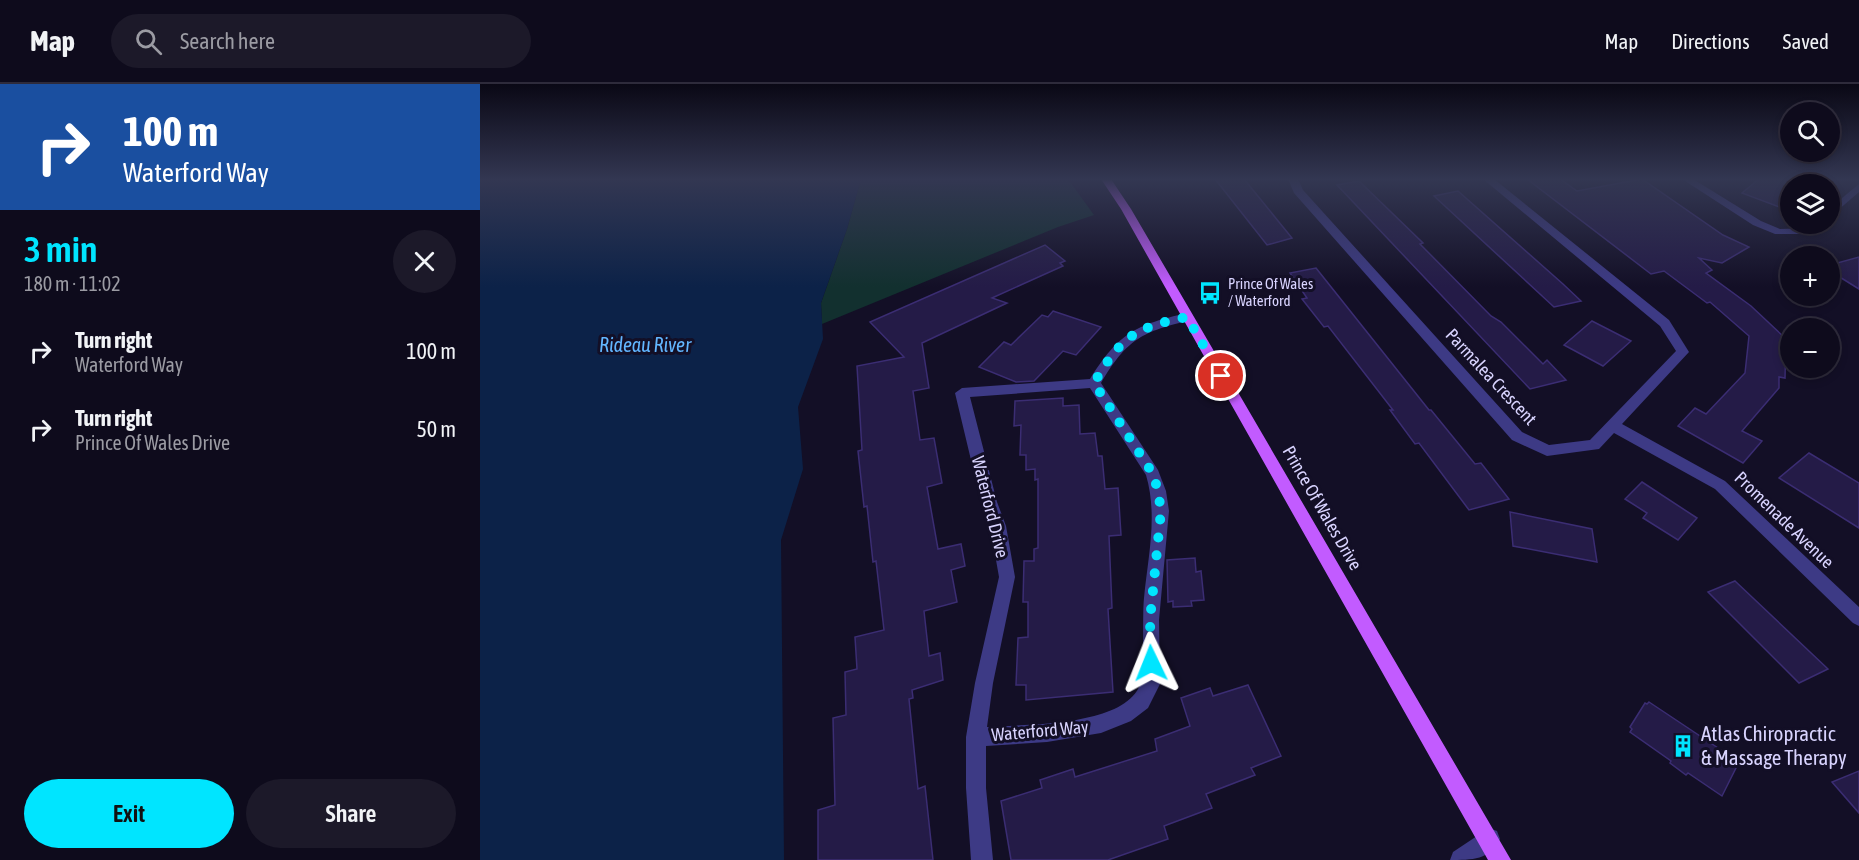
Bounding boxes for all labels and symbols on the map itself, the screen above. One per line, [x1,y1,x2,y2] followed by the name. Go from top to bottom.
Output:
[1228,275,1313,309] place label: Prince Of Wales / Waterford
[1197,280,1223,306] bus stop icon: Prince Of Wales / Waterford
[1441,324,1541,429] street label: Parmalea Crescent
[599,333,692,356] water label: Rideau River
[1195,350,1246,401] pin
[1278,442,1366,573] street label: Prince Of Wales Drive
[968,454,1013,560] street label: Waterford Drive
[1730,467,1838,572] street label: Promenade Avenue
[1119,631,1183,695] position arrow
[991,716,1089,745] street label: Waterford Way
[1701,721,1847,769] place label: Atlas Chiropractic & Massage Therapy
[1670,733,1696,759] building icon: Atlas Chiropractic & Massage Therapy

